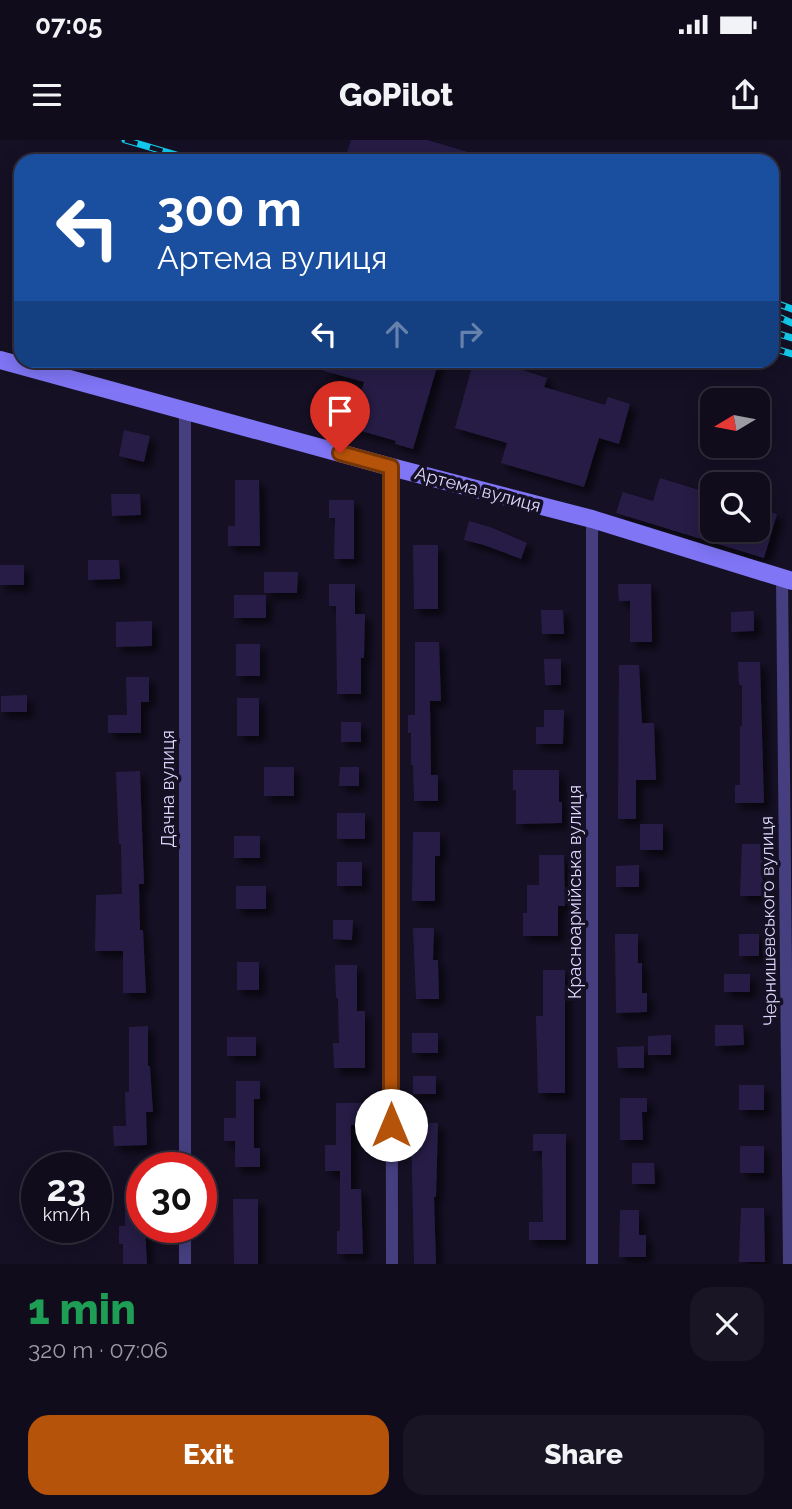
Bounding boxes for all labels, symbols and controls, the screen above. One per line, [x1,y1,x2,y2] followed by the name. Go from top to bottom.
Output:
[35,10,102,40] text: 07:05
[28,76,66,114] icon: menu
[339,76,453,113] text: GoPilot
[726,76,764,114] icon: share
[157,180,302,237] text: 300 m
[42,182,133,273] icon: left
[157,239,387,276] text: Артема вулиця
[305,315,343,353] icon: left
[378,315,416,353] icon: ahead
[451,315,489,353] icon: right
[310,381,370,453] pin
[700,388,770,458] north arrow
[700,388,770,542] map controls
[321,392,359,430] icon: arrive
[413,462,543,516] street label: Артема вулиця
[700,472,770,542] button: search
[157,730,178,848] street label: Дачна вулиця
[564,785,585,999] street label: Красноармійська вулиця
[756,816,780,1026] street label: Чернишевського вулиця
[354,1088,428,1162] position arrow
[126,1152,217,1243] speed limit sign: 30
[47,1168,86,1209] text: 23
[43,1204,90,1225] text: km/h
[28,1285,136,1334] text: 1 min
[690,1287,764,1361] button: close
[28,1336,168,1363] text: 320 m · 07:06
[28,1415,389,1495] button: Exit
[403,1415,764,1495] button: Share

